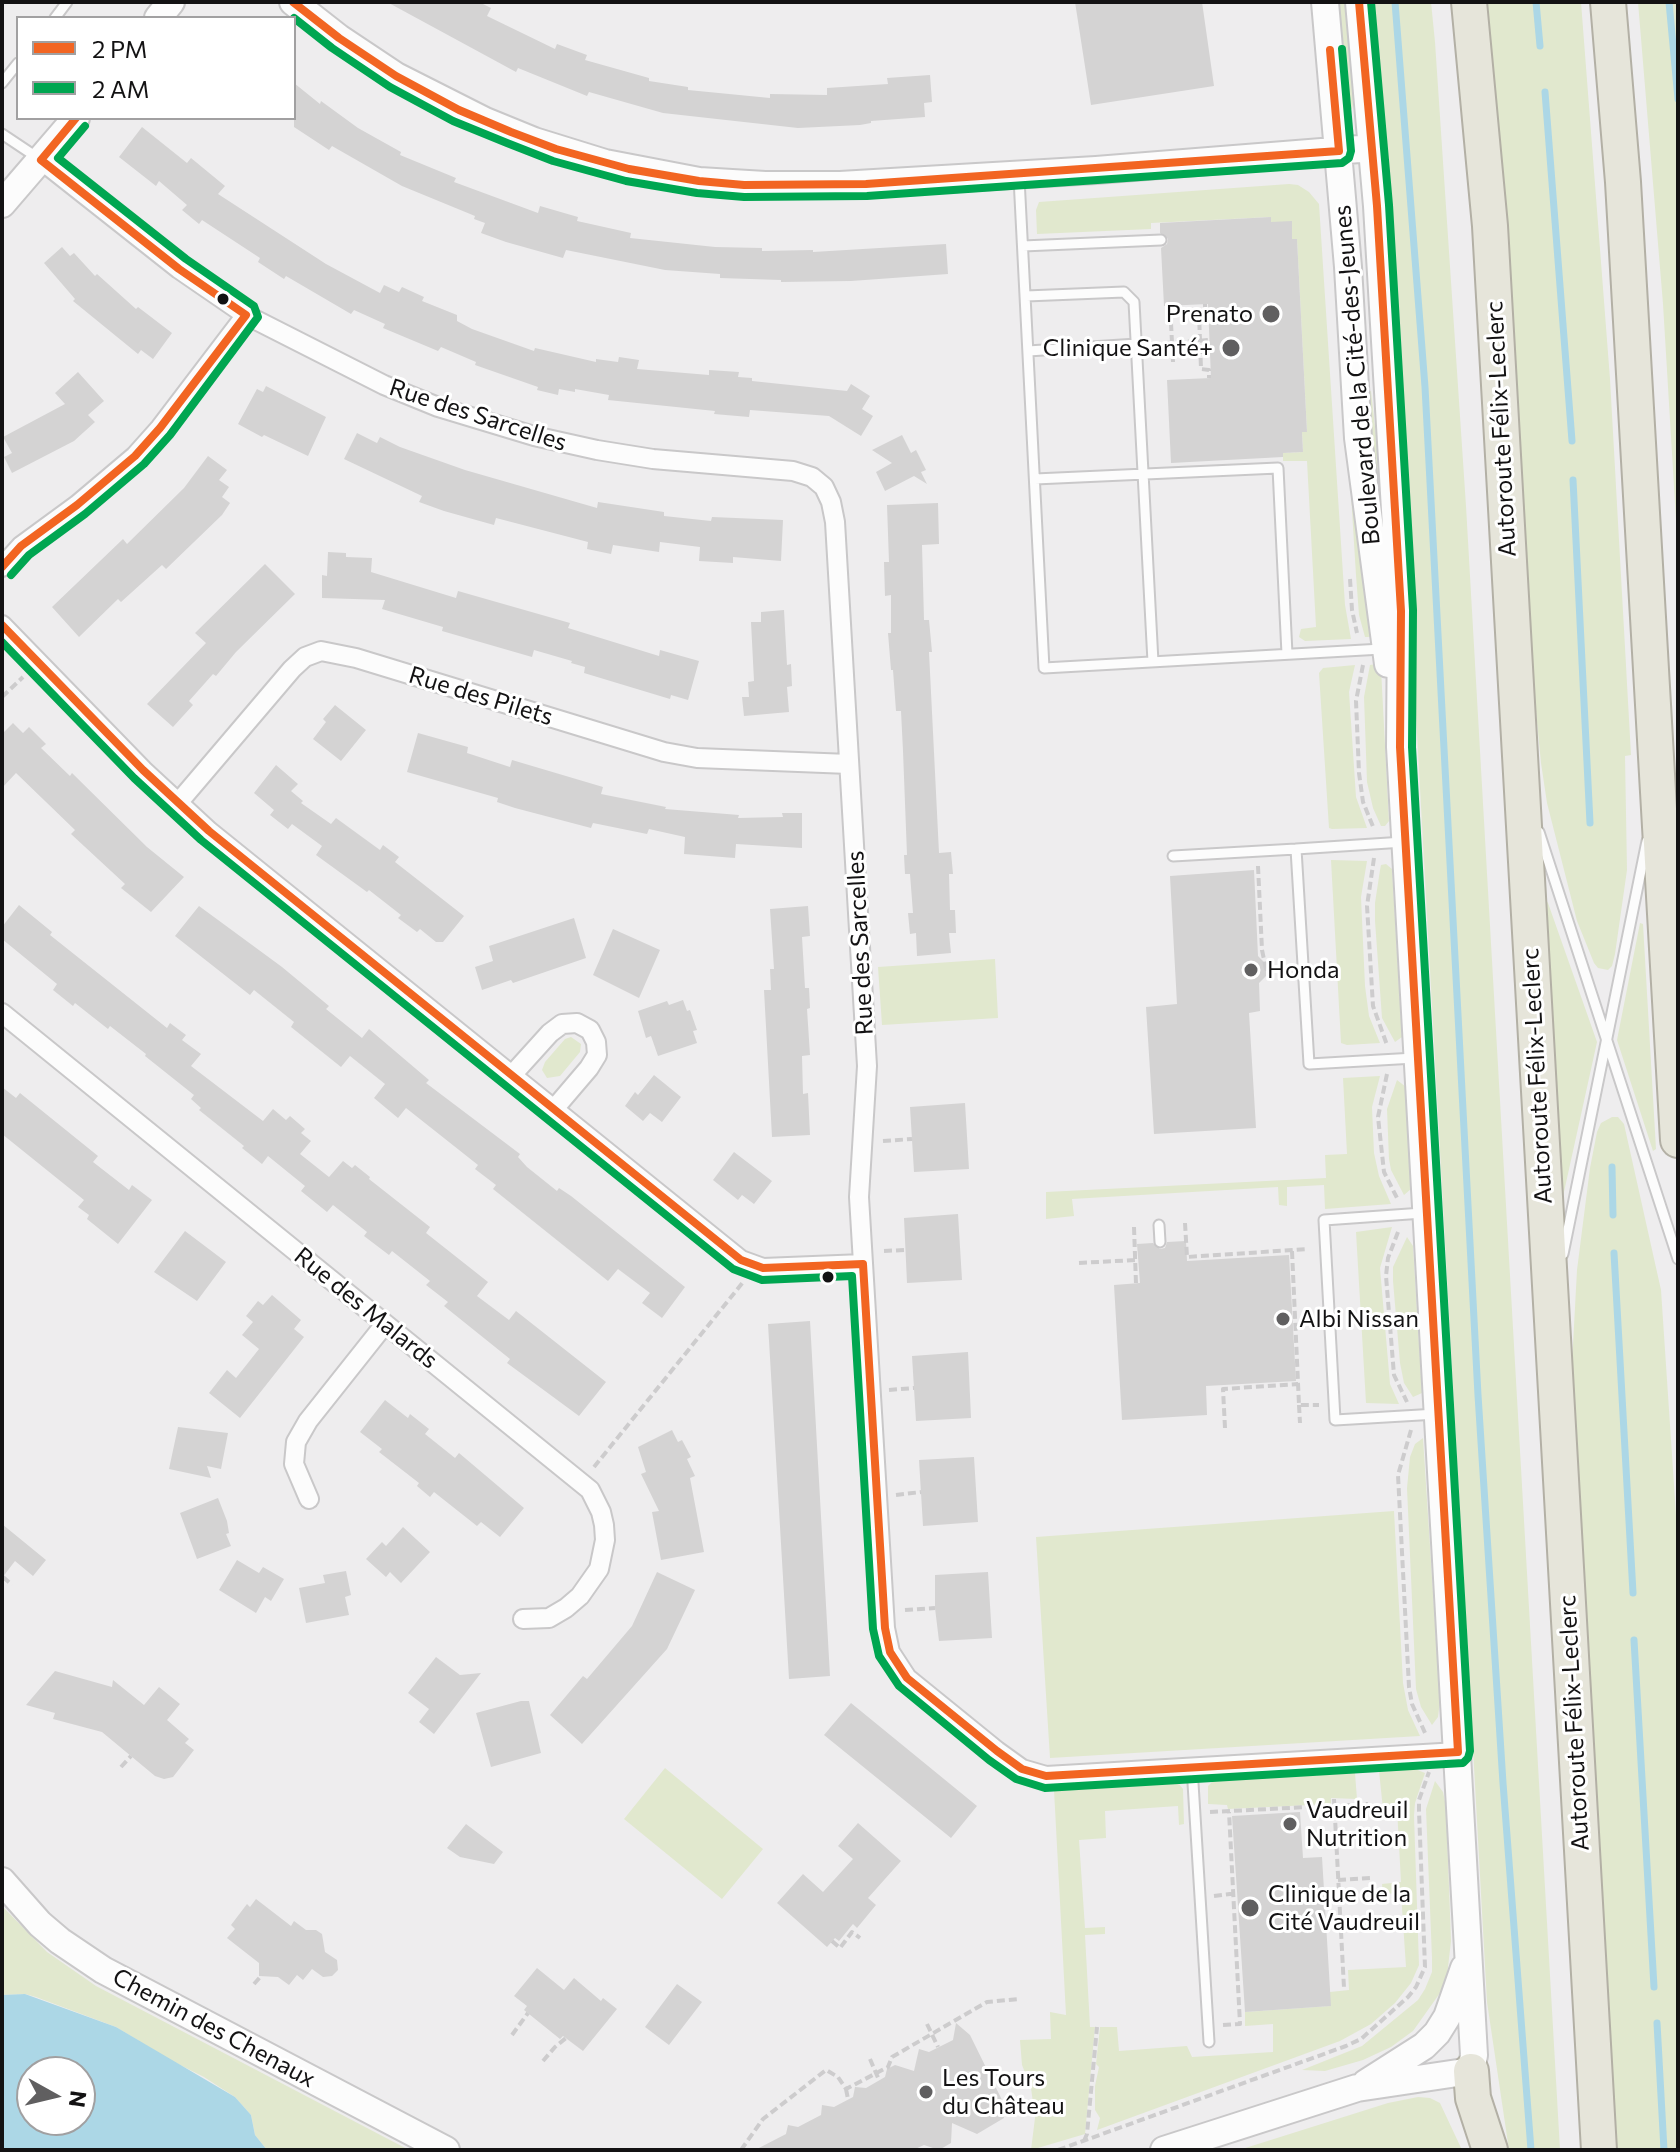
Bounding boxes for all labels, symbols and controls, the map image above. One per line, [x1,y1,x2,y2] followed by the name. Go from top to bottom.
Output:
[16,16,296,120] legend
[92,34,148,63] text: 2 PM
[92,74,149,103] text: 2 AM
[1328,204,1386,546] street label: Boulevard de la Cité-des-Jeunes
[215,291,231,307] unlabelled marker
[1166,300,1253,328] place label: Prenato
[1480,300,1522,558] street label: Autoroute Félix-Leclerc
[1260,303,1282,325] marker: Prenato
[1043,334,1213,362] place label: Clinique Santé+
[1220,337,1242,359] marker: Clinique Santé+
[386,373,570,457] street label: Rue des Sarcelles
[405,660,557,732] street label: Rue des Pilets
[841,850,879,1036] street label: Rue des Sarcelles
[1516,947,1558,1205] street label: Autoroute Félix-Leclerc
[1267,956,1339,984] place label: Honda
[1242,961,1260,979] marker: Honda
[288,1241,444,1375] street label: Rue des Malards
[820,1269,836,1285] unlabelled marker
[1299,1305,1419,1333] place label: Albi Nissan
[1274,1310,1292,1328] marker: Albi Nissan
[1553,1594,1595,1852] street label: Autoroute Félix-Leclerc
[1306,1796,1409,1852] place label: Vaudreuil Nutrition
[1281,1815,1299,1833] marker: Vaudreuil Nutrition
[1268,1880,1420,1936] place label: Clinique de la Cité Vaudreuil
[1239,1897,1261,1919] marker: Clinique de la Cité Vaudreuil
[108,1962,320,2094] street label: Chemin des Chenaux
[16,2056,96,2136] north arrow
[942,2064,1065,2120] place label: Les Tours du Château
[917,2083,935,2101] marker: Les Tours du Château
[64,2089,93,2109] text: N

